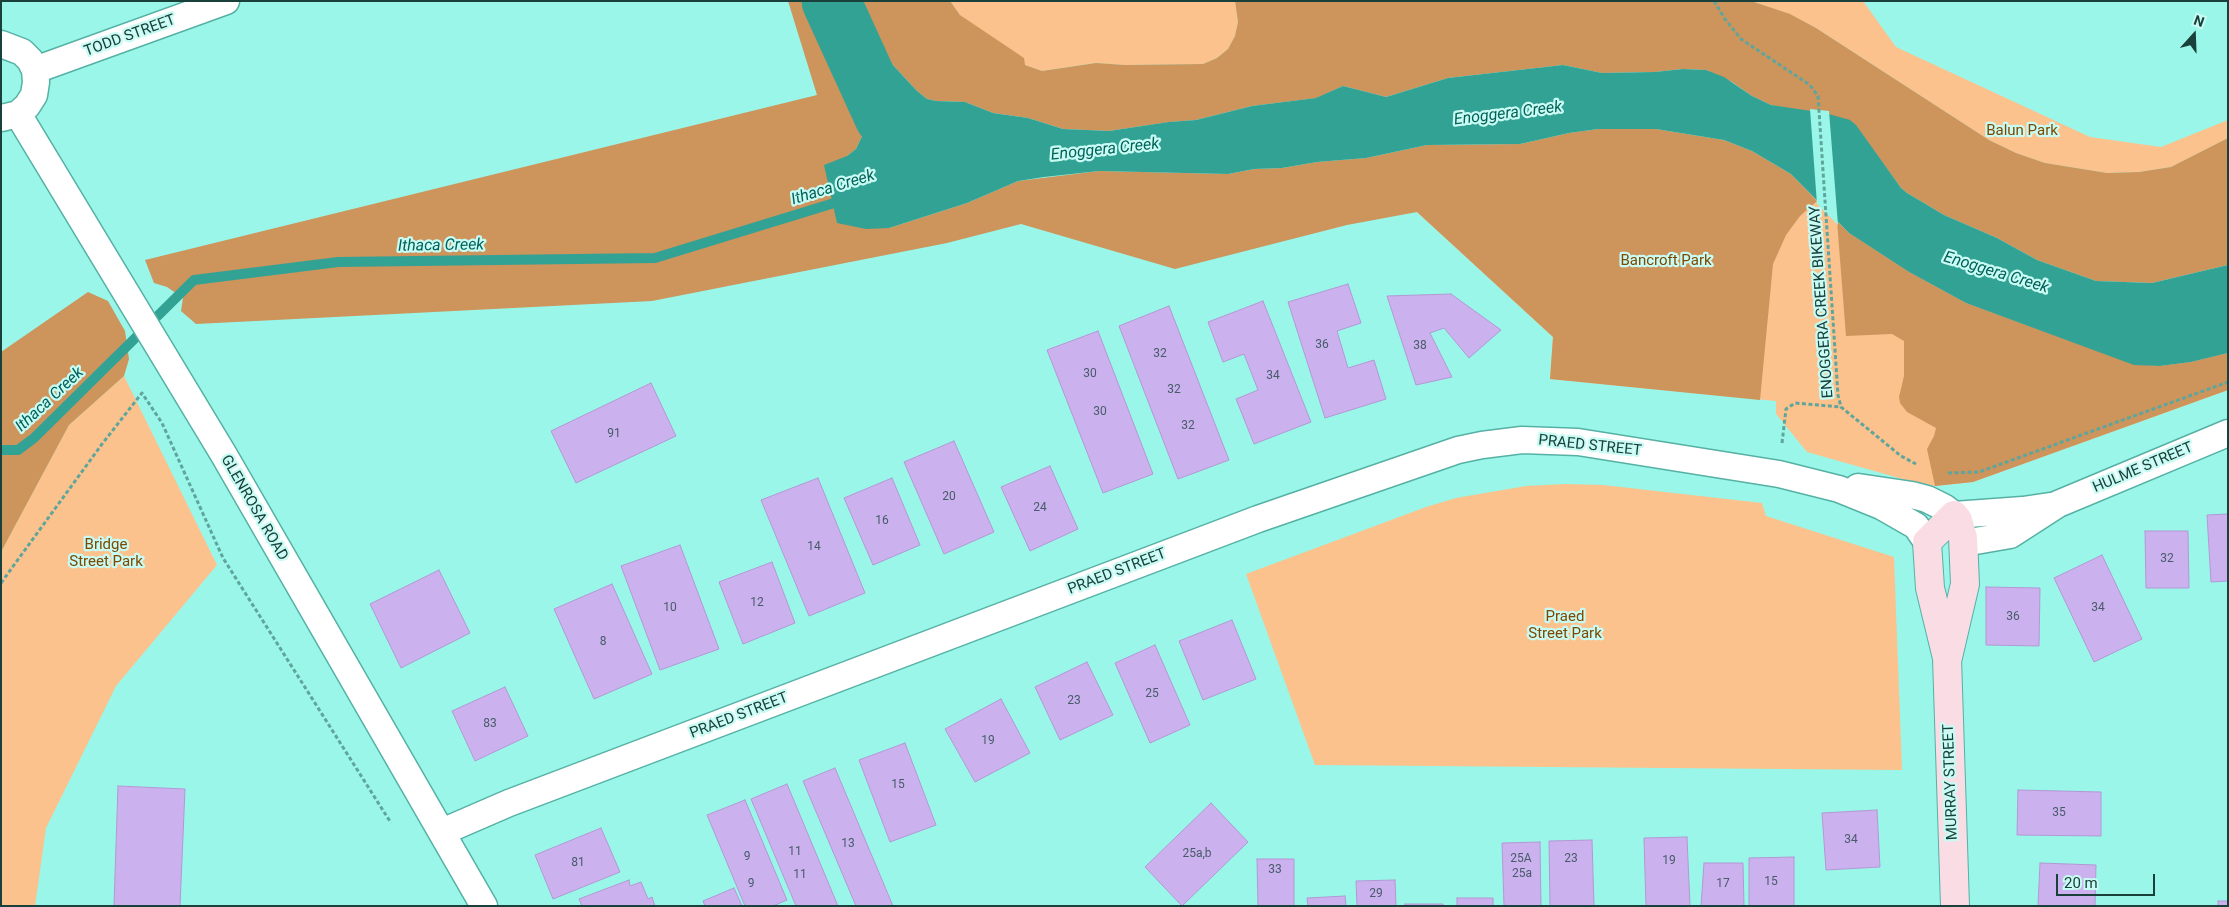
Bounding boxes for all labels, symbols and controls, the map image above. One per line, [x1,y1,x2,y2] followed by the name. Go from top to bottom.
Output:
[2169,10,2219,60] north arrow
[82,11,178,61] street label: TODD STREET
[2192,12,2207,30] text: N
[1453,98,1563,130] water label: Enoggera Creek
[1986,122,2058,140] park label: Balun Park
[1050,135,1160,165] water label: Enoggera Creek
[789,166,877,210] water label: Ithaca Creek
[1806,205,1838,399] street label: ENOGGERA CREEK BIKEWAY
[398,236,484,256] water label: Ithaca Creek
[1941,248,2051,298] water label: Enoggera Creek
[1620,252,1712,270] park label: Bancroft Park
[1315,338,1329,352] house number: 36
[1413,339,1427,353] house number: 38
[1153,347,1167,361] house number: 32
[12,364,88,436] water label: Ithaca Creek
[1083,367,1097,381] house number: 30
[1266,369,1280,383] house number: 34
[1167,383,1181,397] house number: 32
[1093,405,1107,419] house number: 30
[1181,419,1195,433] house number: 32
[607,427,621,441] house number: 91
[1537,432,1643,460] street label: PRAED STREET
[2090,439,2196,497] street label: HULME STREET
[217,452,291,564] street label: GLENROSA ROAD
[942,490,956,504] house number: 20
[1033,501,1047,515] house number: 24
[875,514,889,528] house number: 16
[69,536,143,571] park label: Bridge Street Park
[807,540,821,554] house number: 14
[1065,545,1169,599] street label: PRAED STREET
[2160,552,2174,566] house number: 32
[750,596,764,610] house number: 12
[663,601,677,615] house number: 10
[2091,601,2105,615] house number: 34
[1528,608,1602,643] park label: Praed Street Park
[2006,610,2020,624] house number: 36
[600,635,606,649] house number: 8
[1145,687,1159,701] house number: 25
[687,689,791,743] street label: PRAED STREET
[1067,694,1081,708] house number: 23
[483,717,497,731] house number: 83
[1940,724,1962,840] street label: MURRAY STREET
[981,734,995,748] house number: 19
[891,778,905,792] house number: 15
[2052,806,2066,820] house number: 35
[1844,833,1858,847] house number: 34
[841,837,855,851] house number: 13
[788,845,802,859] house number: 11
[1182,847,1212,861] house number: 25a,b
[744,850,750,864] house number: 9
[1510,852,1532,866] house number: 25A
[1564,852,1578,866] house number: 23
[1662,854,1676,868] house number: 19
[571,856,585,870] house number: 81
[1268,863,1282,877] house number: 33
[2059,864,2158,896] scale bar
[1512,867,1532,881] house number: 25a
[793,868,807,882] house number: 11
[2064,874,2098,892] text: 20 m
[1764,875,1778,889] house number: 15
[748,877,754,891] house number: 9
[1716,877,1730,891] house number: 17
[1369,887,1383,901] house number: 29

